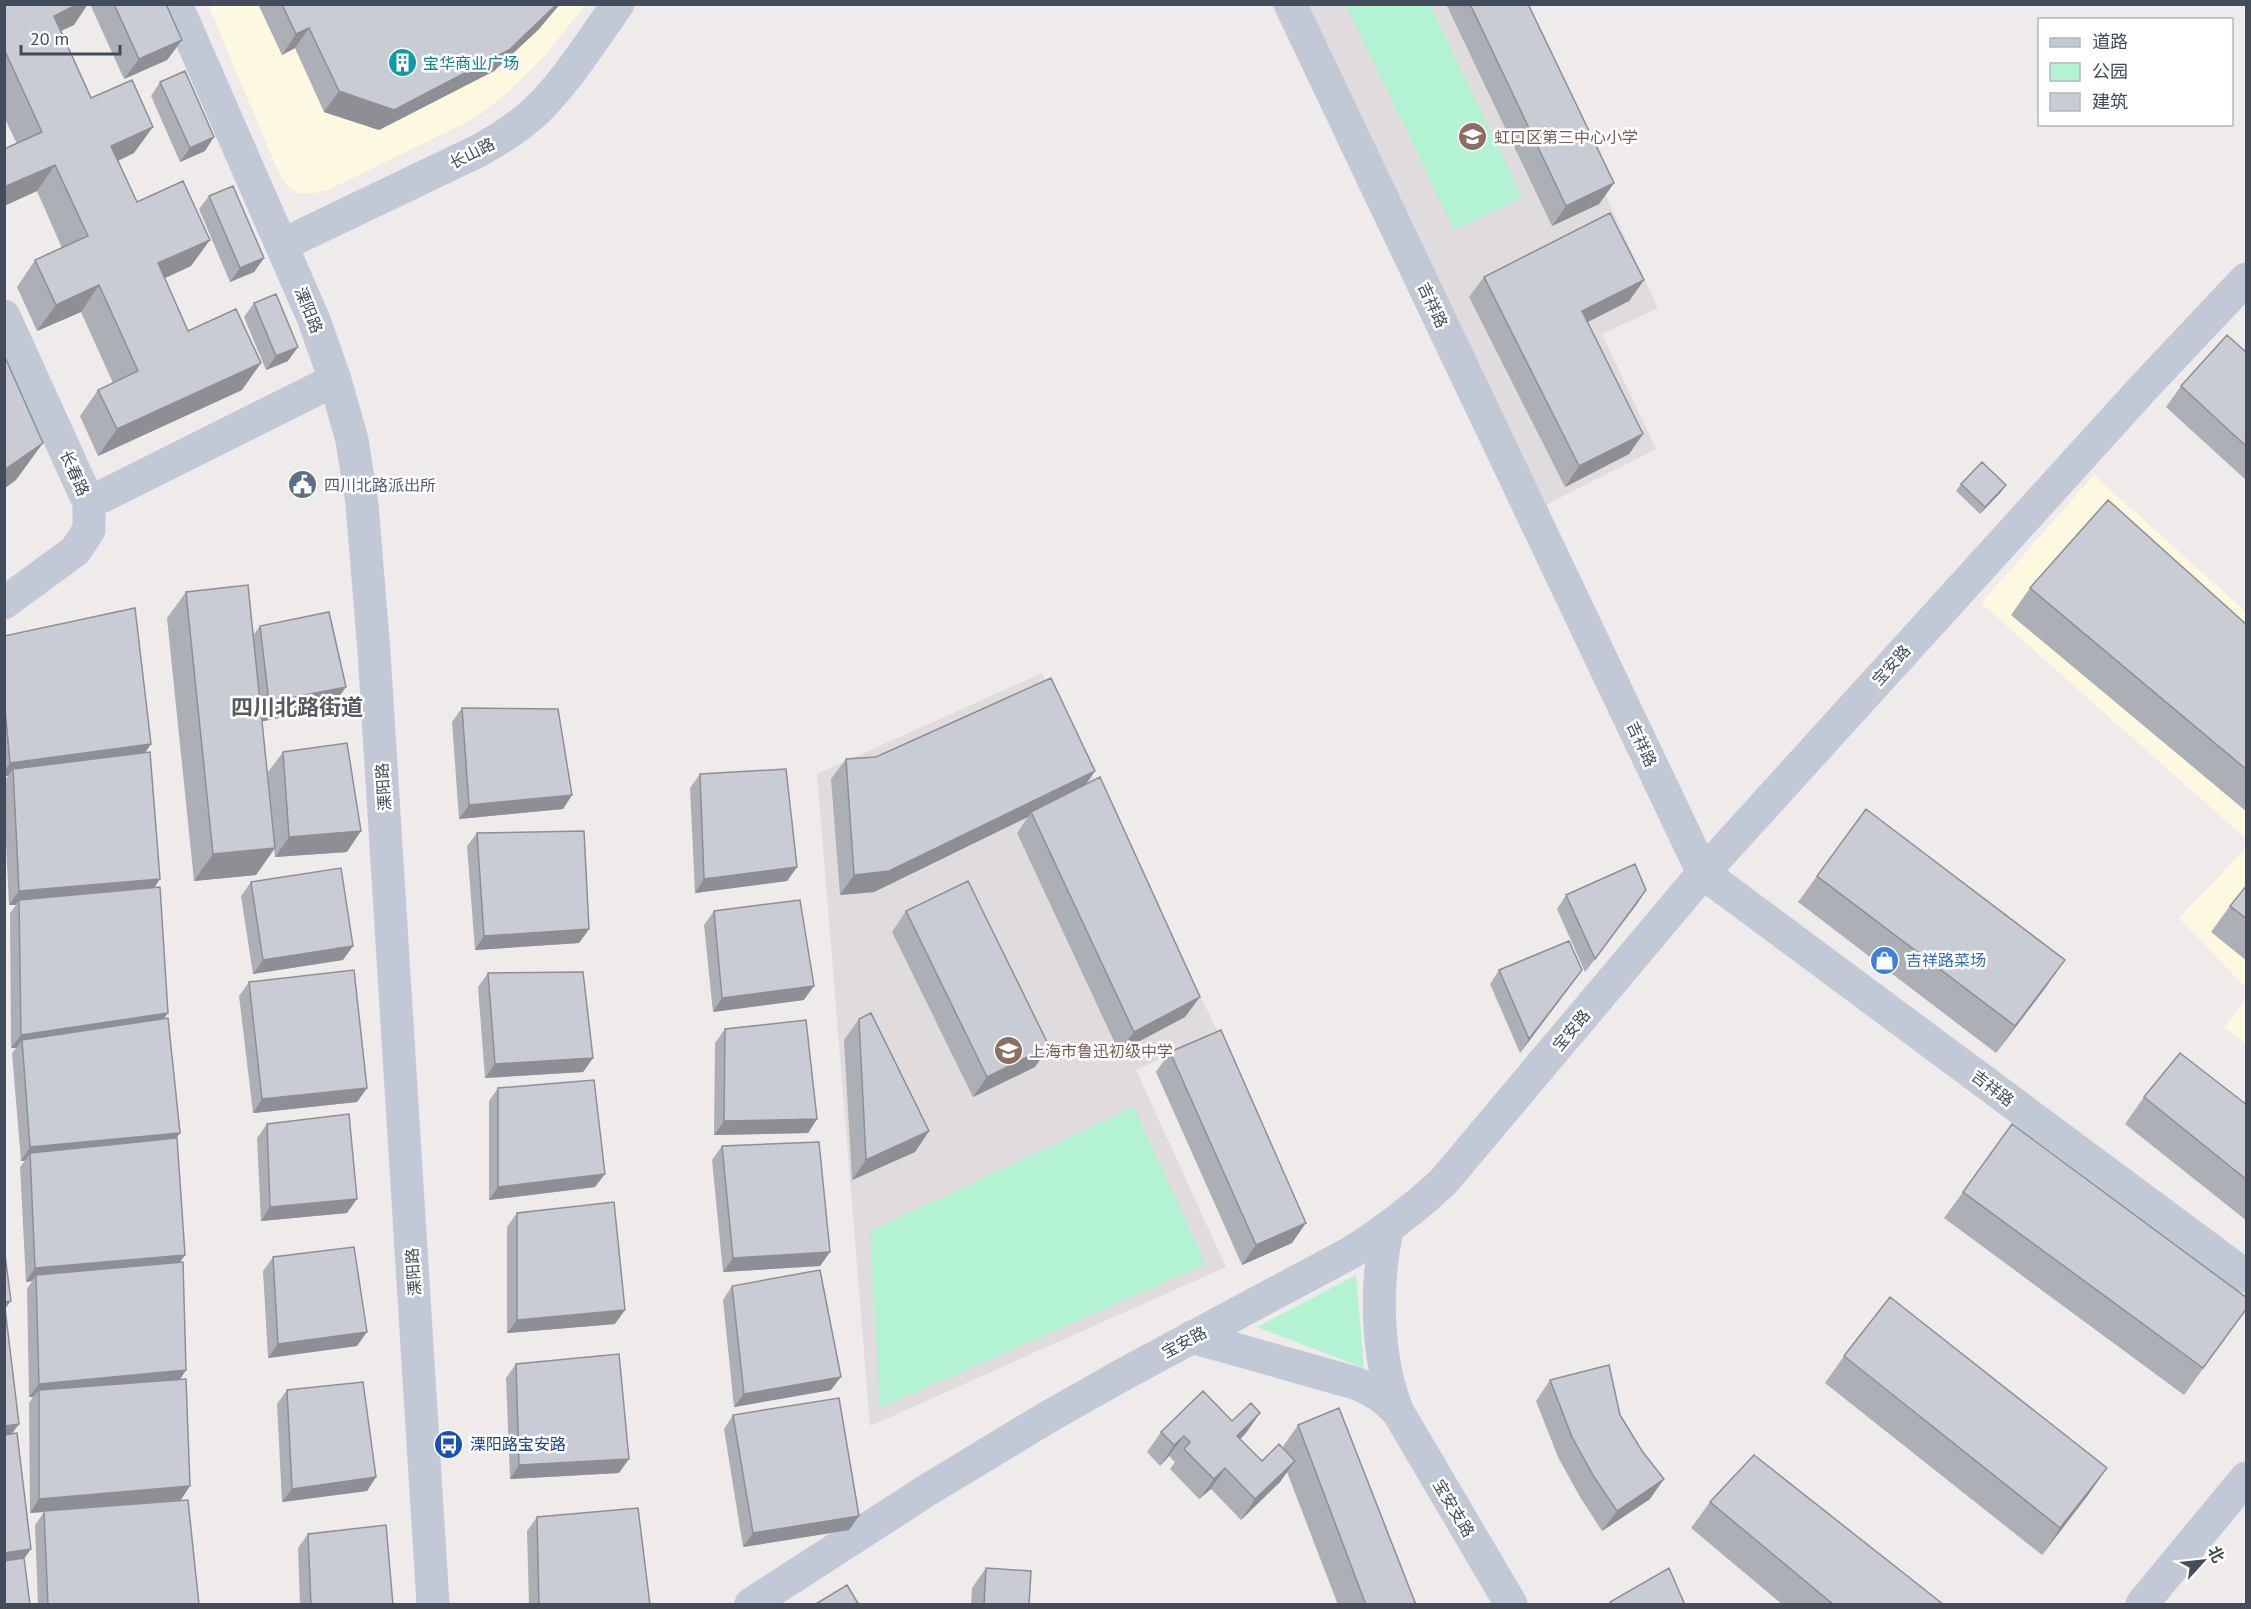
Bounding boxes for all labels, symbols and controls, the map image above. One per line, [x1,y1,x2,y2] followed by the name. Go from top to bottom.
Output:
[21,18,120,56] scale bar
[2038,18,2233,126] legend
[30,27,69,50] text: 20 m
[2092,30,2128,53] text: 道路
[386,47,418,79] building icon: 宝华商业广场
[423,53,519,73] place label: 宝华商业广场
[2092,60,2128,83] text: 公园
[2092,90,2128,113] text: 建筑
[1457,121,1489,153] school or university icon: 虹口区第三中心小学
[1494,127,1638,147] place label: 虹口区第三中心小学
[446,133,498,173] street label: 长山路
[1414,279,1452,331] street label: 吉祥路
[291,284,327,336] street label: 溧阳路
[56,447,94,499] street label: 长春路
[287,469,319,501] public building icon: 四川北路派出所
[324,475,436,495] place label: 四川北路派出所
[1868,640,1914,690] street label: 宝安路
[231,693,363,721] district label: 四川北路街道
[1623,718,1661,770] street label: 吉祥路
[371,762,395,812] street label: 溧阳路
[1869,944,1901,976] shop icon: 吉祥路菜场
[1906,950,1986,970] place label: 吉祥路菜场
[1548,1005,1594,1055] street label: 宝安路
[992,1035,1024,1067] school or university icon: 上海市鲁迅初级中学
[1029,1041,1173,1061] place label: 上海市鲁迅初级中学
[1968,1066,2018,1110] street label: 吉祥路
[401,1247,425,1297] street label: 溧阳路
[1158,1322,1210,1362] street label: 宝安路
[433,1428,465,1460] bus stop icon: 溧阳路宝安路
[470,1434,566,1454] place label: 溧阳路宝安路
[1429,1475,1479,1541] street label: 宝安支路
[2173,1531,2233,1591] north arrow
[2204,1543,2229,1566] text: 北

